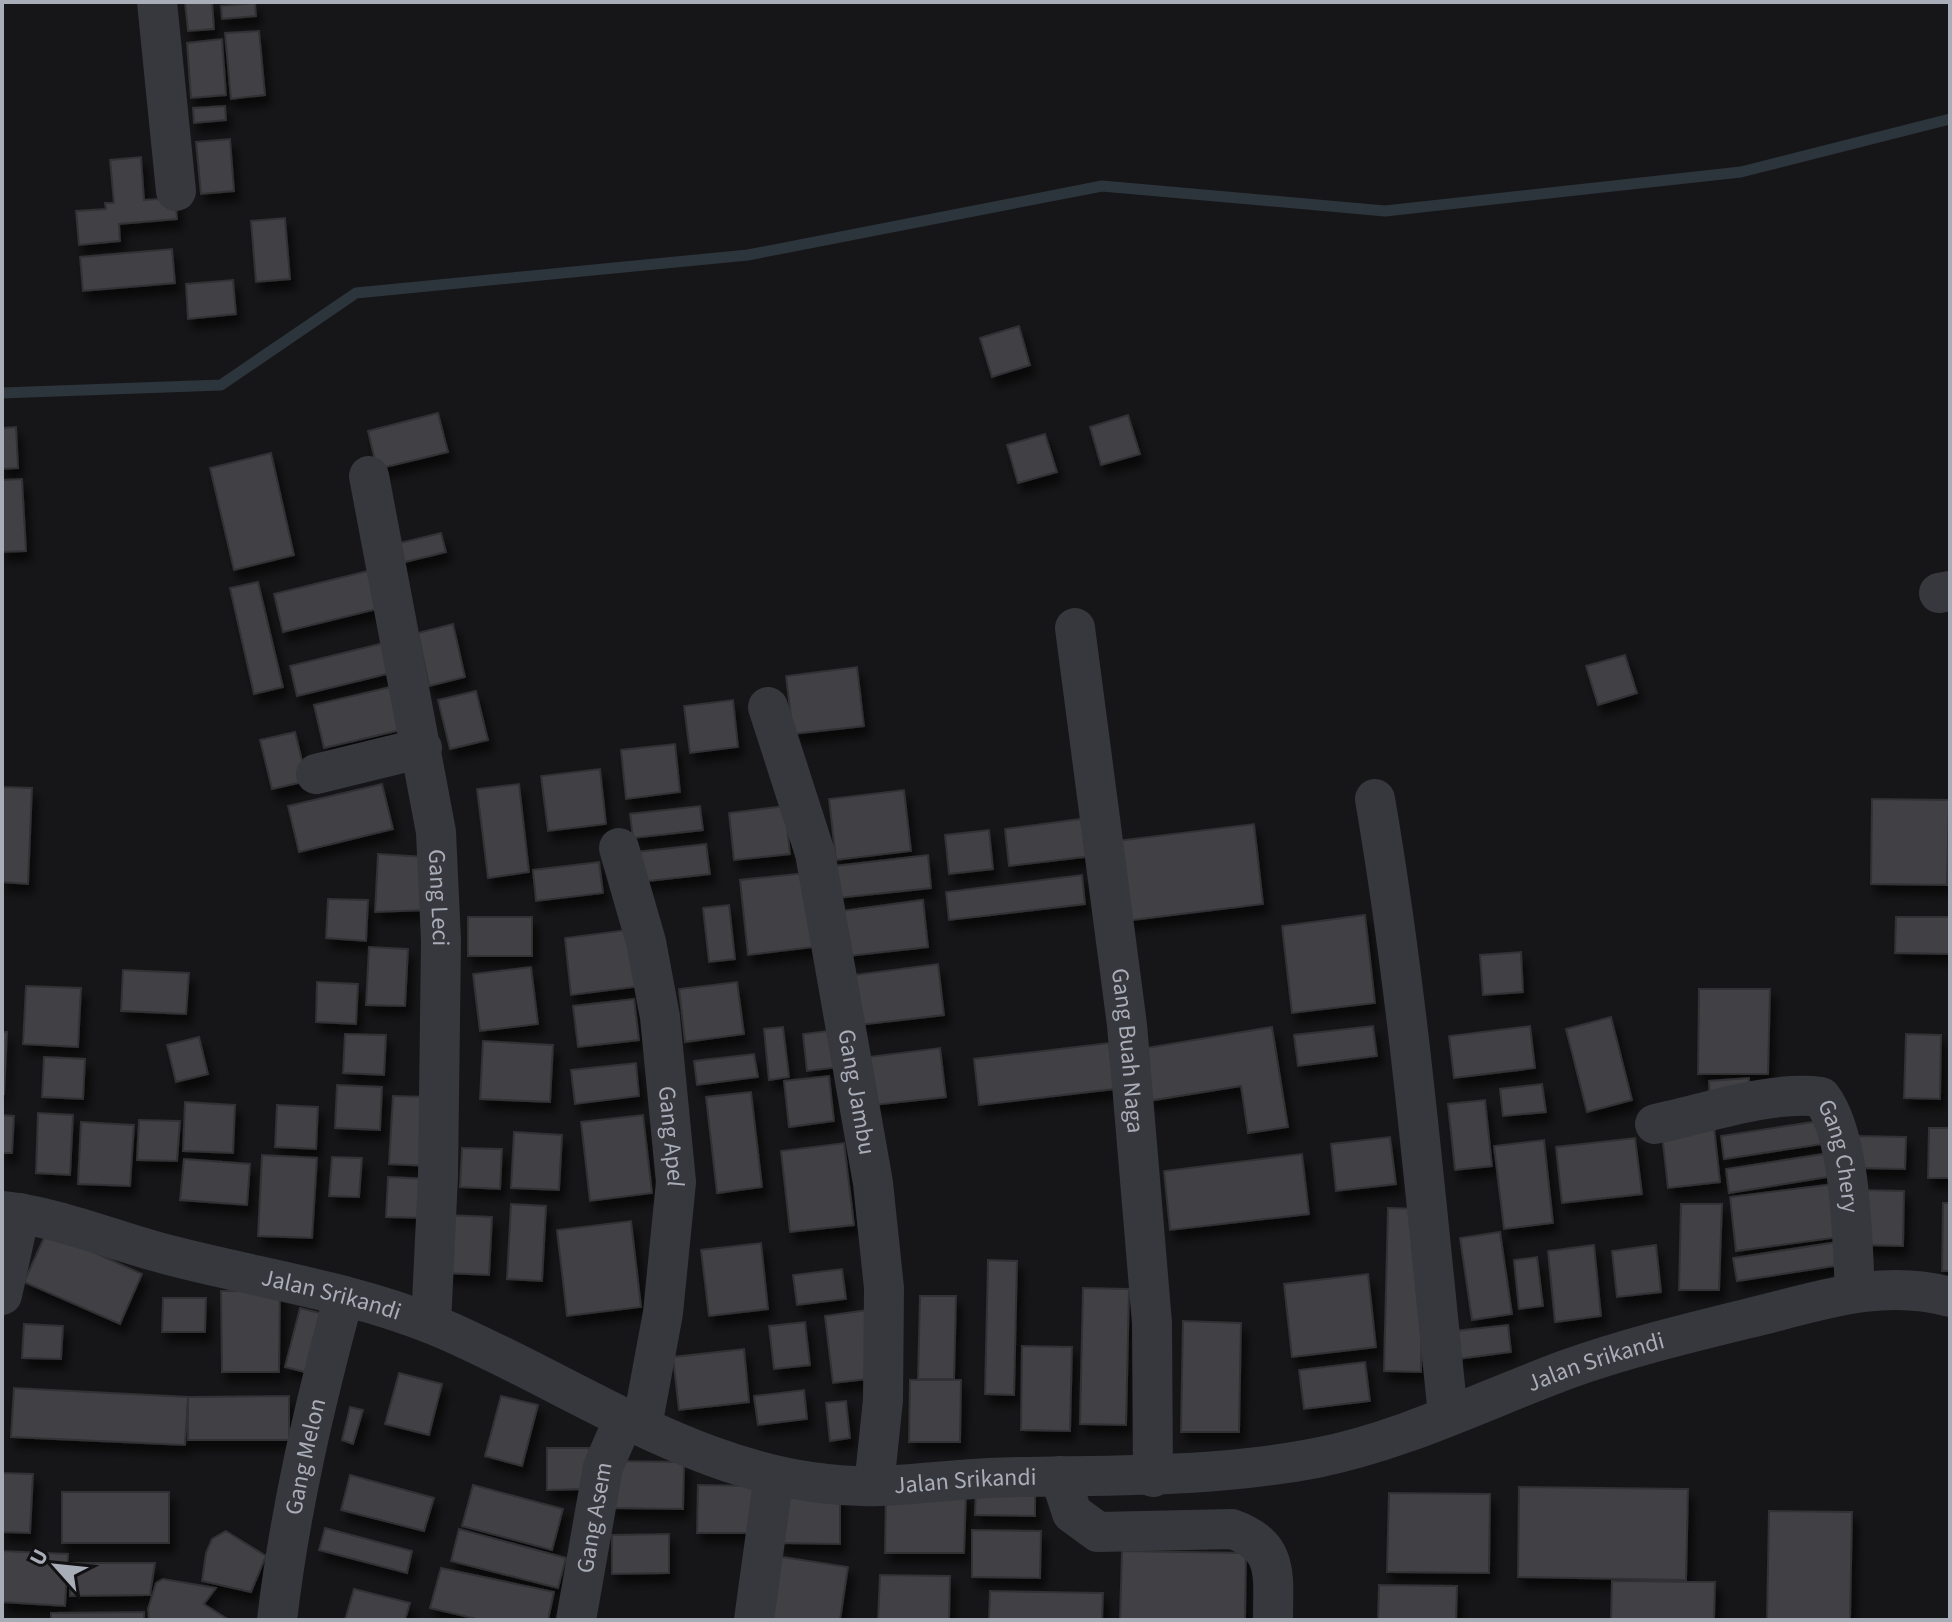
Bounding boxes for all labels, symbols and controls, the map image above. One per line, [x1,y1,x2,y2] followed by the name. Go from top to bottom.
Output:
[419,848,458,946] street label: Gang Leci
[1102,966,1153,1135] street label: Gang Buah Naga
[828,1027,885,1158] street label: Gang Jambu
[649,1084,693,1188] street label: Gang Apel
[1808,1093,1868,1214] street label: Gang Chery
[258,1260,406,1330] street label: Jalan Srikandi
[1522,1323,1668,1401] street label: Jalan Srikandi
[276,1395,335,1518] street label: Gang Melon
[568,1459,622,1576] street label: Gang Asem
[893,1460,1037,1503] street label: Jalan Srikandi
[16,1526,96,1606] north arrow
[21,1544,57,1571] text: U

